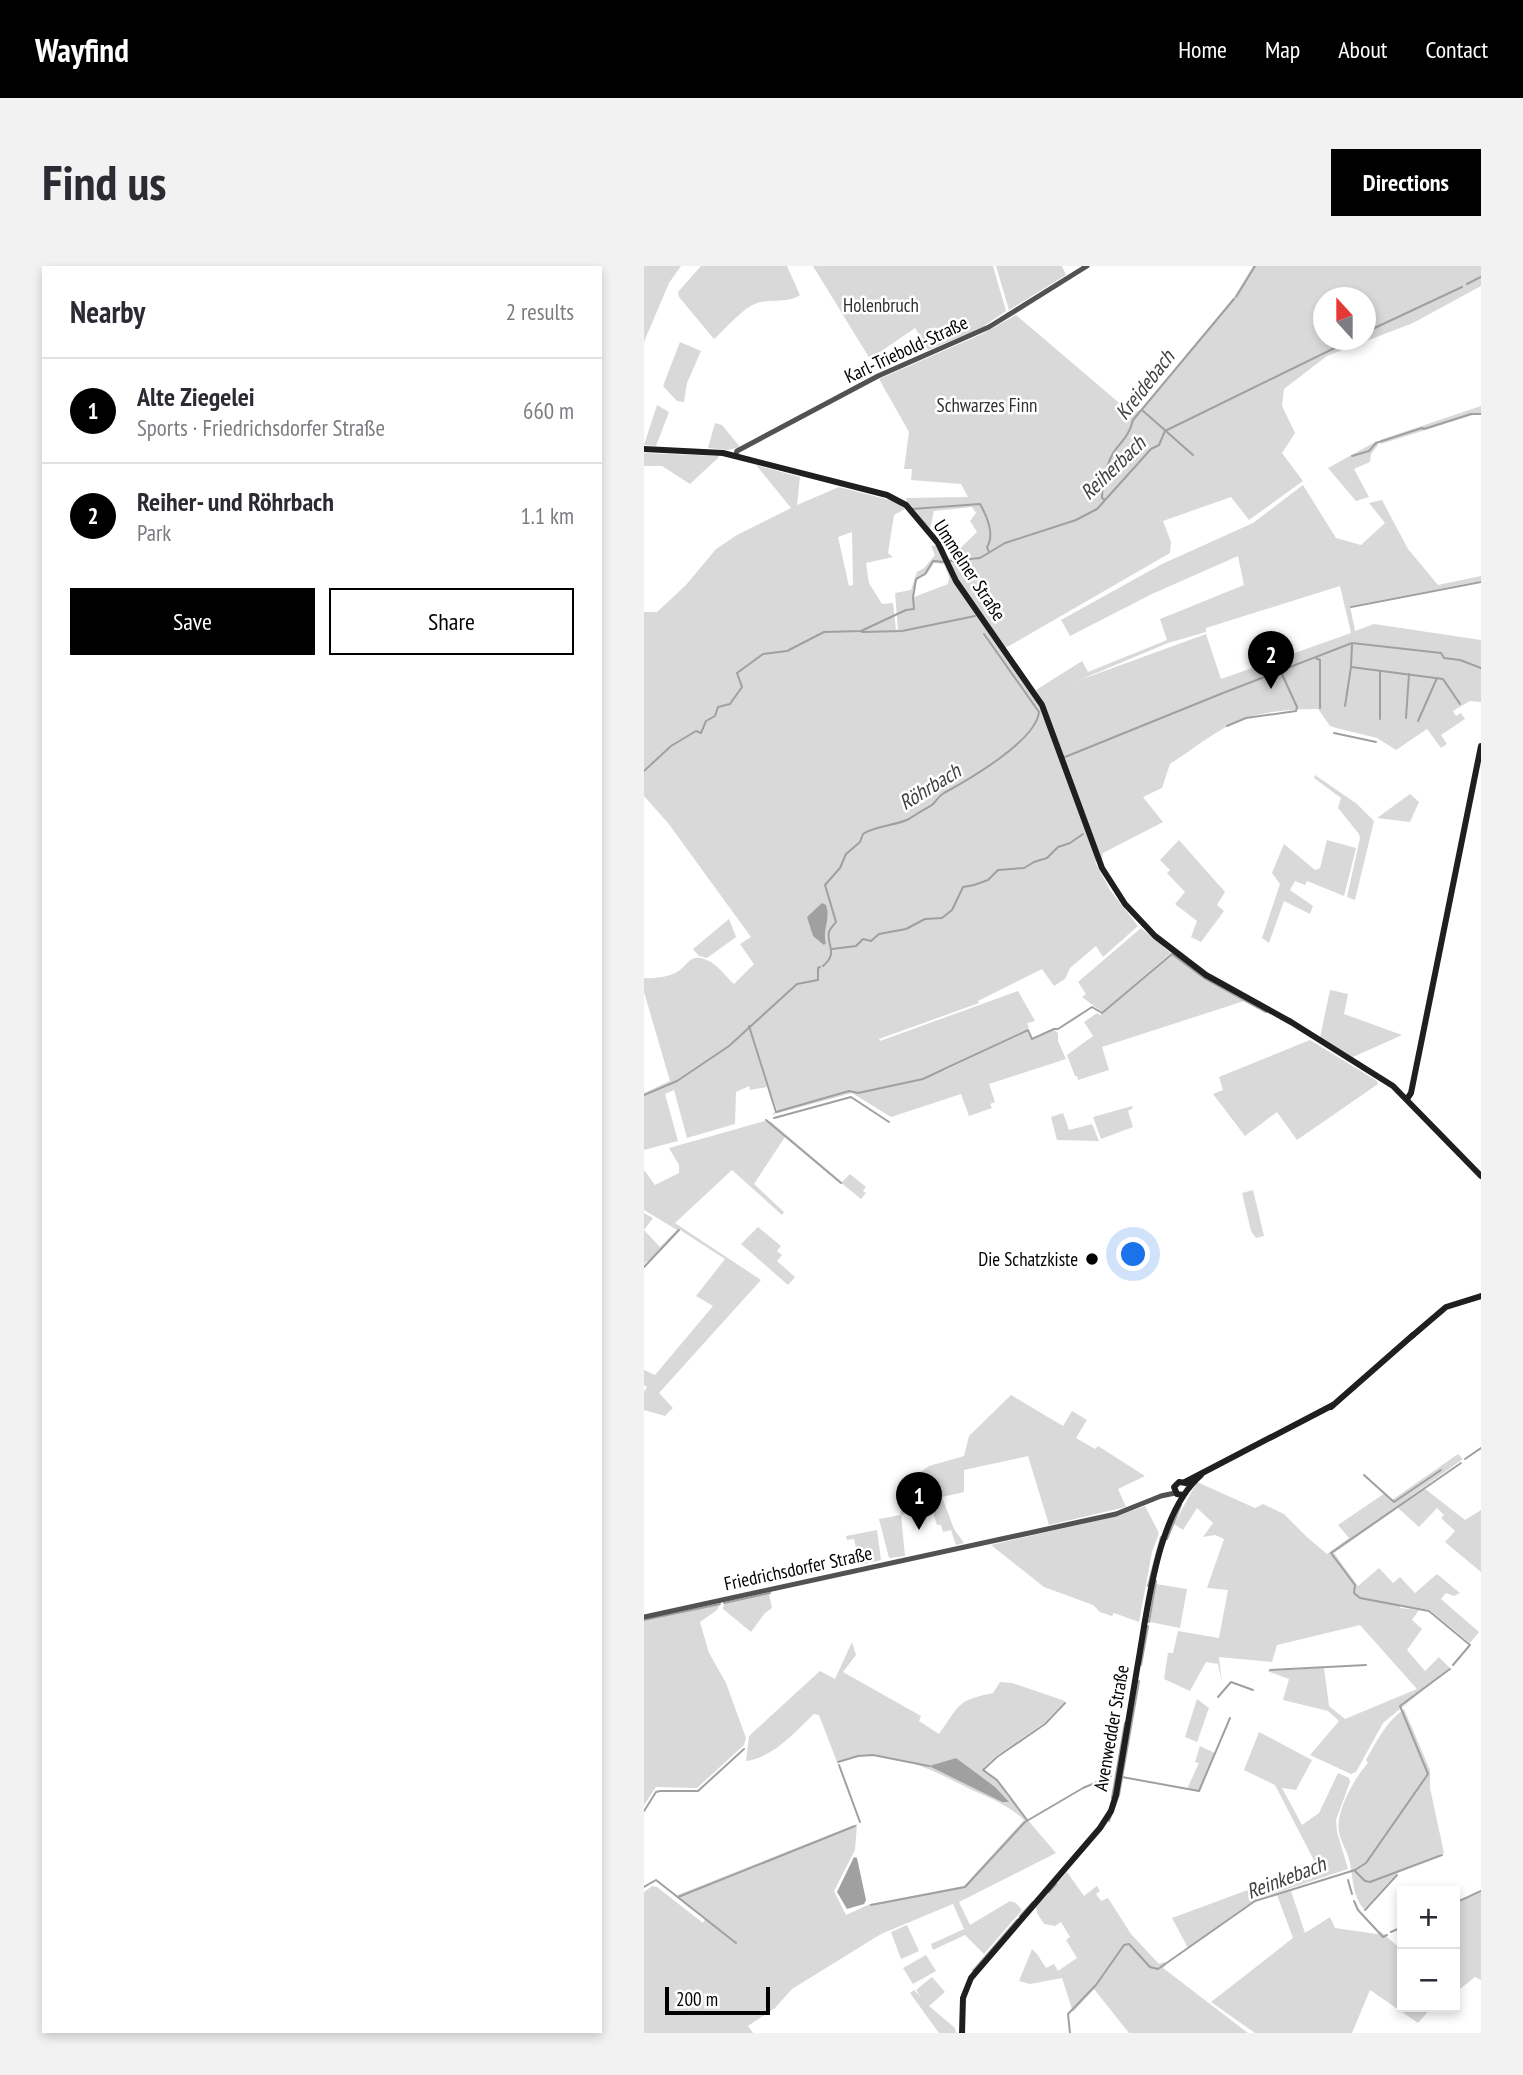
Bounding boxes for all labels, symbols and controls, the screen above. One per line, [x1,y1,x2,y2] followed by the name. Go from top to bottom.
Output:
[35,28,129,71] text: Wayfind
[1178,34,1227,65] text: Home
[1265,34,1300,65] text: Map
[1338,34,1387,65] text: About
[1425,34,1488,65] text: Contact
[1331,149,1481,216] button: Directions
[42,150,166,214] text: Find us
[1313,287,1376,350] north arrow
[70,292,145,331] text: Nearby
[843,293,919,317] park label: Holenbruch
[506,297,574,326] text: 2 results
[840,310,972,388] street label: Karl-Triebold-Straße
[1109,343,1181,425] water label: Kreidebach
[137,380,255,413] text: Alte Ziegelei
[937,393,1037,417] park label: Schwarzes Finn
[88,396,99,425] text: 1
[523,396,574,425] text: 660 m
[137,413,385,442] text: Sports · Friedrichsdorfer Straße
[1074,429,1152,505] water label: Reiherbach
[137,485,334,518] text: Reiher- und Röhrbach
[88,501,99,530] text: 2
[520,501,574,530] text: 1.1 km
[928,515,1012,625] street label: Ummelner Straße
[137,518,171,547] text: Park
[70,588,315,655] button: Save
[329,588,574,655] button: Share
[1248,631,1294,689] pin: 2
[894,756,967,816] water label: Röhrbach
[1116,1237,1150,1271] your location
[978,1247,1078,1271] place label: Die Schatzkiste
[1084,1251,1100,1267] marker: Die Schatzkiste
[896,1472,942,1530] pin: 1
[722,1541,874,1595] street label: Friedrichsdorfer Straße
[1088,1663,1134,1793] street label: Avenwedder Straße
[1242,1850,1331,1905] water label: Reinkebach
[1397,1886,1460,2012] map controls
[1397,1886,1460,1949] button: +
[1397,1949,1460,2012] button: −
[665,1984,770,2016] scale bar
[676,1987,718,2011] text: 200 m

